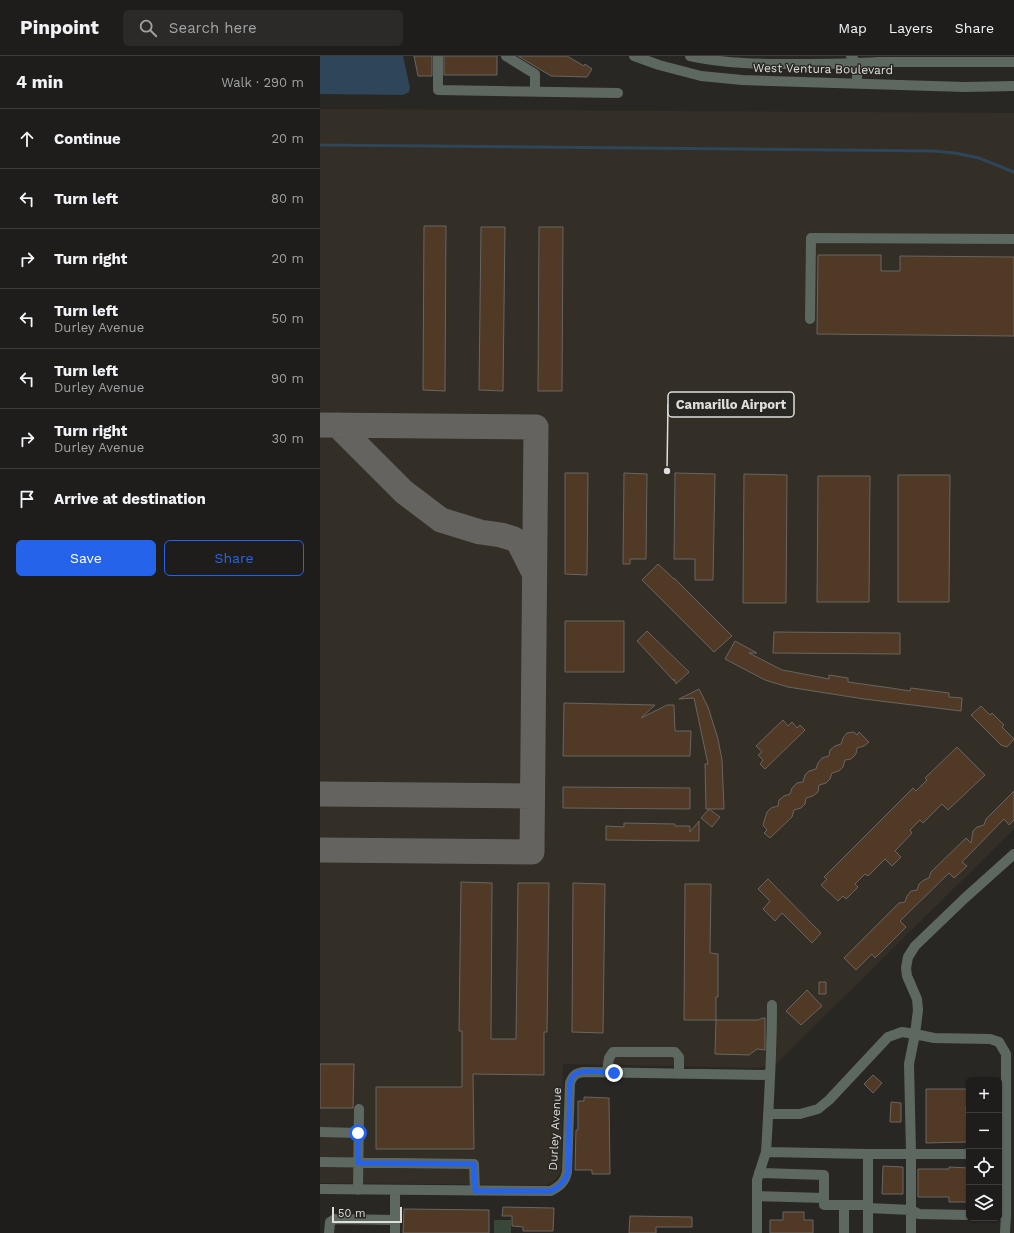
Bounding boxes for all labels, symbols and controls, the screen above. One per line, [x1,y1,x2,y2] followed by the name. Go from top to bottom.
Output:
[123,10,403,46] search box
[20,16,99,39] text: Pinpoint
[137,17,159,39] icon: search
[169,19,257,37] text: Search here
[838,20,867,36] text: Map
[889,20,933,36] text: Layers
[955,20,994,36] text: Share
[753,61,893,77] street label: West Ventura Boulevard
[16,72,63,92] text: 4 min
[221,75,304,90] text: Walk · 290 m
[16,128,38,150] icon: ahead
[54,130,121,148] text: Continue
[272,131,304,146] text: 20 m
[16,188,38,210] icon: left
[54,190,118,208] text: Turn left
[271,191,304,206] text: 80 m
[16,248,38,270] icon: right
[54,250,127,268] text: Turn right
[272,251,304,266] text: 20 m
[54,302,118,320] text: Turn left
[16,308,38,330] icon: left
[272,311,304,326] text: 50 m
[54,320,144,335] text: Durley Avenue
[54,362,118,380] text: Turn left
[16,368,38,390] icon: left
[271,371,304,386] text: 90 m
[54,380,144,395] text: Durley Avenue
[668,392,794,417] callout: Camarillo Airport
[676,397,787,412] text: Camarillo Airport
[54,422,127,440] text: Turn right
[16,428,38,450] icon: right
[272,431,304,446] text: 30 m
[54,440,144,455] text: Durley Avenue
[16,488,38,510] icon: arrive
[54,490,206,508] text: Arrive at destination
[16,540,156,576] button: Save
[164,540,304,576] button: Share
[605,1064,623,1082] route end
[966,1077,1002,1221] map controls
[966,1077,1002,1113] button: +
[546,1087,564,1171] street label: Durley Avenue
[966,1113,1002,1149] button: −
[349,1124,367,1142] route start
[966,1149,1002,1185] button: locate
[966,1185,1002,1221] button: layers
[332,1205,402,1224] scale bar
[338,1207,365,1220] text: 50 m

